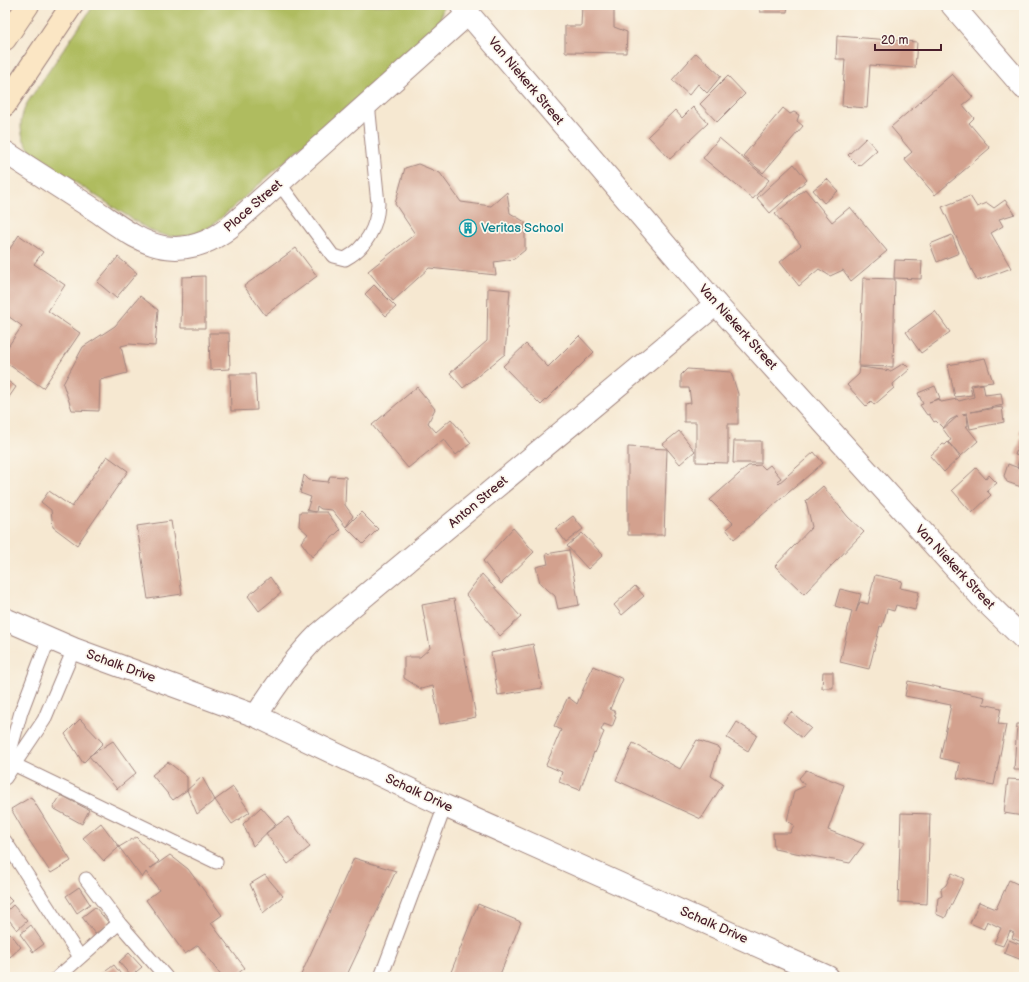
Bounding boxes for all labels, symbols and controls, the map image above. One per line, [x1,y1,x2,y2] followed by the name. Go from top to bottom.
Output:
[875,26,941,52] scale bar
[881,33,908,48] text: 20 m
[485,34,567,128] street label: Van Niekerk Street
[221,176,285,236] street label: Place Street
[458,218,478,238] building icon: Veritas School
[481,220,564,236] place label: Veritas School
[695,281,781,373] street label: Van Niekerk Street
[445,473,511,531] street label: Anton Street
[912,521,998,613] street label: Van Niekerk Street
[84,646,158,686] street label: Schalk Drive
[383,770,456,816] street label: Schalk Drive
[678,903,751,947] street label: Schalk Drive

